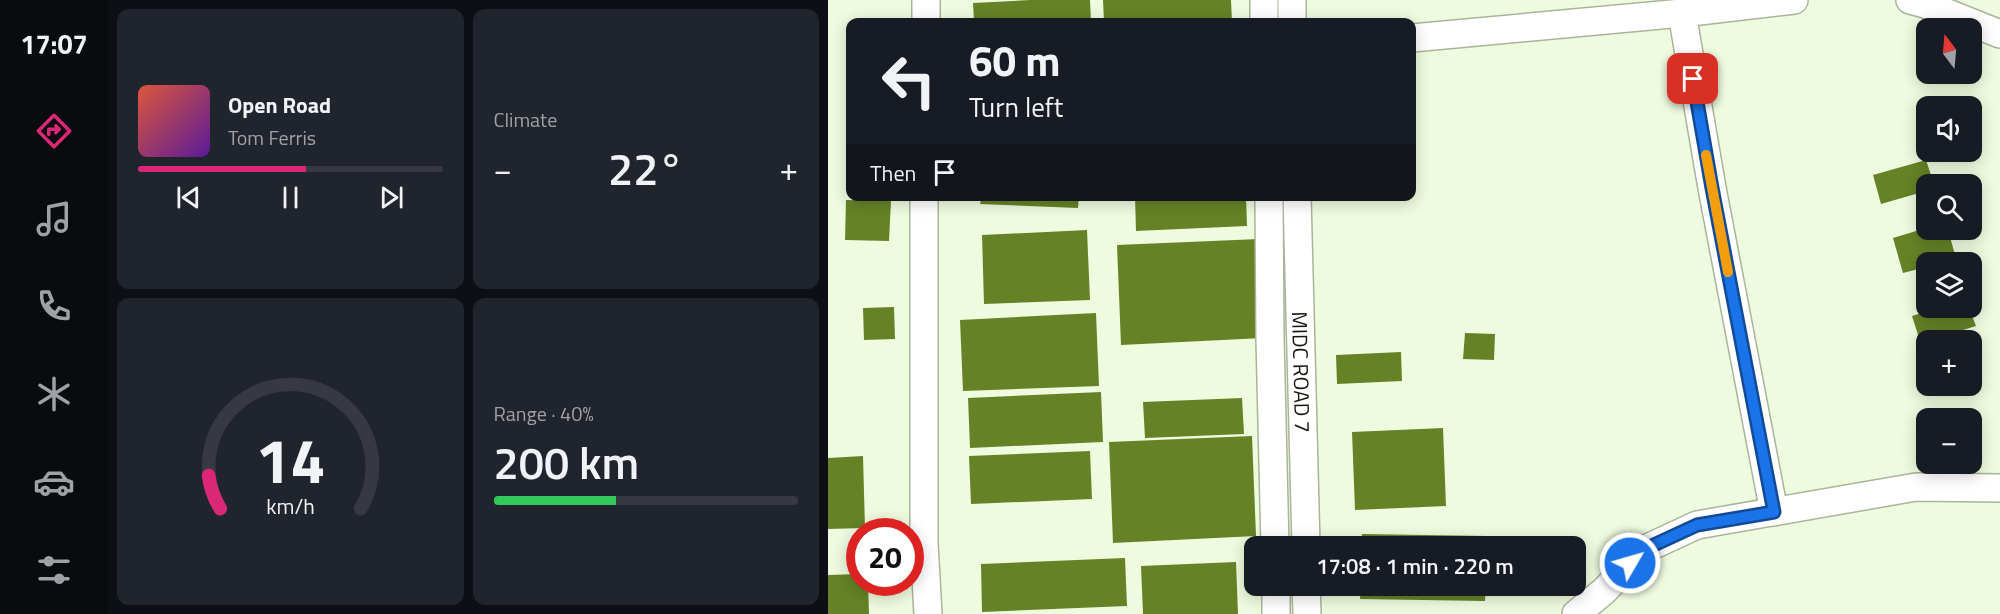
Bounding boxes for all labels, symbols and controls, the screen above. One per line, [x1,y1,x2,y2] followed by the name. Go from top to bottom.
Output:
[1916,18,1982,84] north arrow
[1916,18,1982,474] map controls
[20,23,88,64] text: 17:07
[969,28,1061,92] text: 60 m
[870,42,948,120] icon: left
[1667,53,1718,104] pin
[1676,62,1709,95] icon: arrive
[969,86,1063,127] text: Turn left
[228,88,331,122] text: Open Road
[1916,96,1982,162] button: sound
[494,104,557,135] text: Climate
[33,110,75,152] icon: directions
[228,122,316,153] text: Tom Ferris
[608,134,684,202] text: 22°
[494,144,512,194] text: −
[780,144,798,194] text: +
[870,156,916,190] text: Then
[928,156,961,189] icon: arrive
[1916,174,1982,240] button: search
[172,181,205,214] icon: previous
[274,181,307,214] icon: pause
[375,181,408,214] icon: next
[33,198,75,240] icon: music
[1916,252,1982,318] button: layers
[33,285,75,327] icon: phone
[1284,311,1319,433] street label: MIDC ROAD 7
[1916,330,1982,396] button: +
[33,373,75,415] icon: climate
[494,398,594,429] text: Range · 40%
[1916,408,1982,474] button: −
[255,412,325,507] text: 14
[494,428,639,496] text: 200 km
[33,461,75,503] icon: car
[266,490,315,522] text: km/h
[846,518,924,596] speed limit sign: 20
[1598,531,1662,595] position arrow
[33,549,75,591] icon: filters
[1316,549,1514,583] text: 17:08 · 1 min · 220 m

